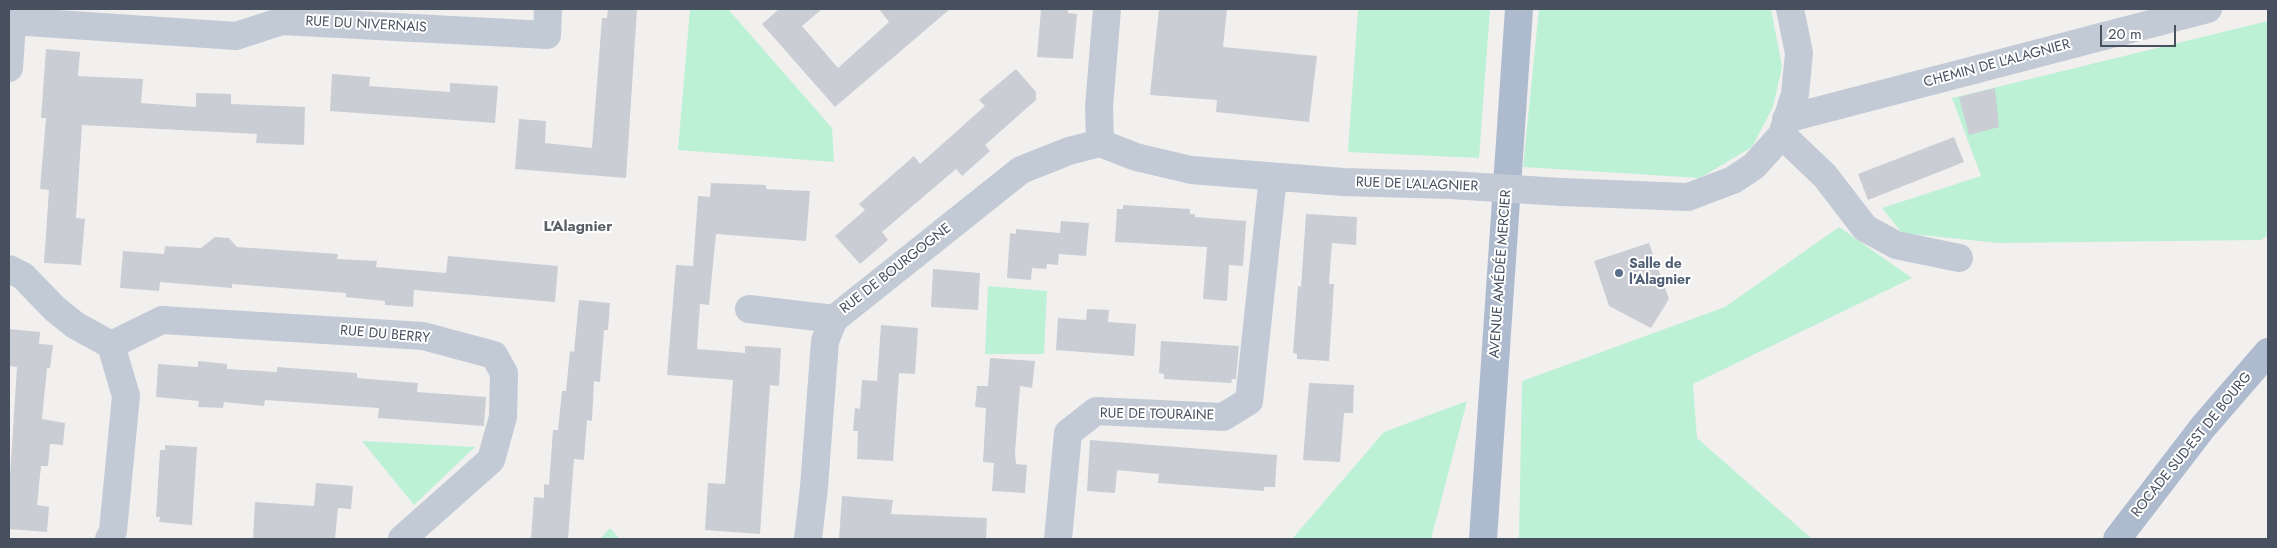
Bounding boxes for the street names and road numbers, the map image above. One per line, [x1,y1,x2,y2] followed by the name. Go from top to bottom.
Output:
[305,13,427,37] street label: RUE DU NIVERNAIS
[1922,36,2072,92] street label: CHEMIN DE L'ALAGNIER
[1356,174,1478,196] street label: RUE DE L'ALAGNIER
[1487,189,1515,359] street label: AVENUE AMÉDÉE MERCIER
[837,220,955,318] street label: RUE DE BOURGOGNE
[339,323,431,347] street label: RUE DU BERRY
[2128,369,2256,521] street label: ROCADE SUD-EST DE BOURG
[1100,406,1214,424] street label: RUE DE TOURAINE

